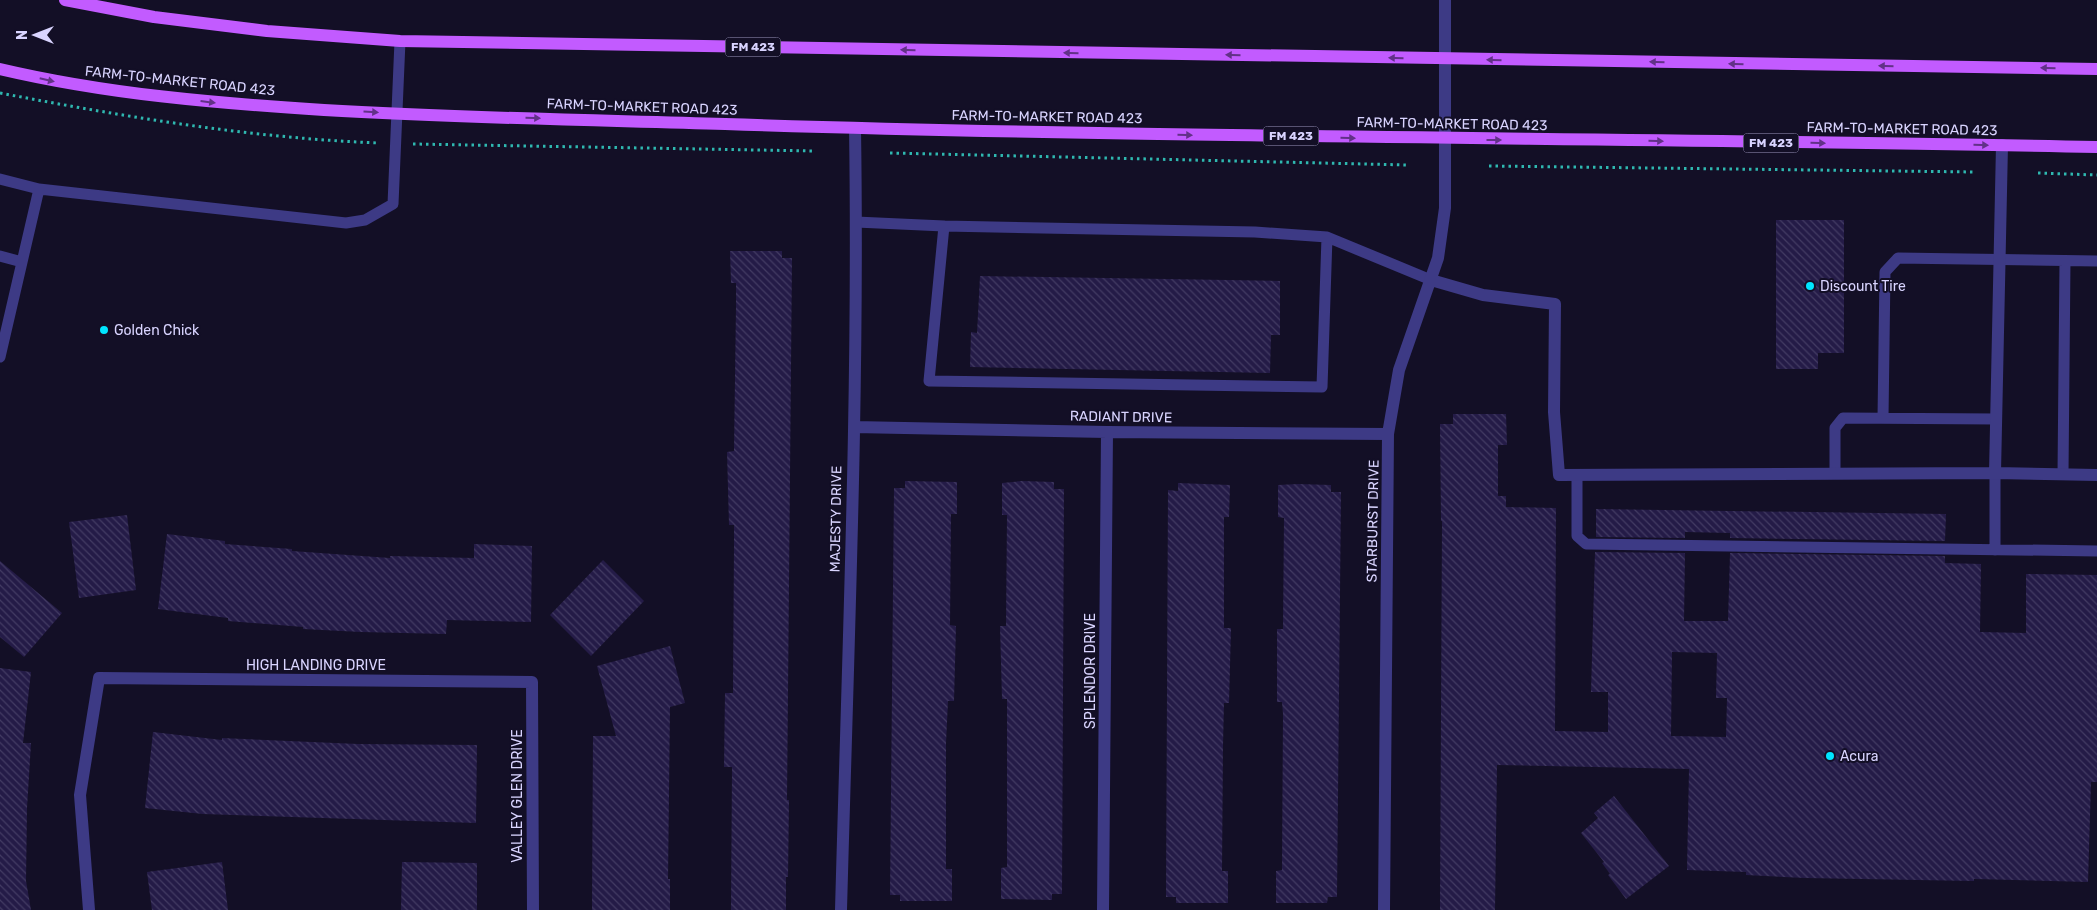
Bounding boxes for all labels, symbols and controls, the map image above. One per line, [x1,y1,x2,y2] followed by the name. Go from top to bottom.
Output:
[10,10,60,60] north arrow
[14,30,31,40] text: N
[726,38,780,56] road number: FM 423
[900,46,916,54] one-way arrow
[1062,48,1078,56] one-way arrow
[1225,51,1241,59] one-way arrow
[1387,54,1403,62] one-way arrow
[1486,55,1502,63] one-way arrow
[1649,58,1665,66] one-way arrow
[1728,60,1744,68] one-way arrow
[1878,62,1894,70] one-way arrow
[84,63,276,99] street label: FARM-TO-MARKET ROAD 423
[2040,64,2056,72] one-way arrow
[40,76,55,84] one-way arrow
[546,95,738,119] street label: FARM-TO-MARKET ROAD 423
[201,98,217,106] one-way arrow
[951,107,1143,127] street label: FARM-TO-MARKET ROAD 423
[363,109,379,117] one-way arrow
[1356,114,1548,134] street label: FARM-TO-MARKET ROAD 423
[525,115,541,123] one-way arrow
[1806,119,1998,139] street label: FARM-TO-MARKET ROAD 423
[1264,126,1318,146] road number: FM 423
[1178,131,1194,139] one-way arrow
[1340,134,1356,142] one-way arrow
[1744,134,1798,152] road number: FM 423
[1486,136,1502,144] one-way arrow
[1648,137,1664,145] one-way arrow
[1811,139,1827,147] one-way arrow
[1973,141,1989,149] one-way arrow
[1820,278,1906,295] place label: Discount Tire
[1804,280,1816,292] marker: Discount Tire
[114,322,200,339] place label: Golden Chick
[98,324,110,336] marker: Golden Chick
[1070,408,1172,426] street label: RADIANT DRIVE
[1363,460,1383,582] street label: STARBURST DRIVE
[827,465,845,573] street label: MAJESTY DRIVE
[1082,613,1099,729] street label: SPLENDOR DRIVE
[246,657,386,674] street label: HIGH LANDING DRIVE
[509,729,526,863] street label: VALLEY GLEN DRIVE
[1840,748,1878,765] place label: Acura
[1824,750,1836,762] marker: Acura

